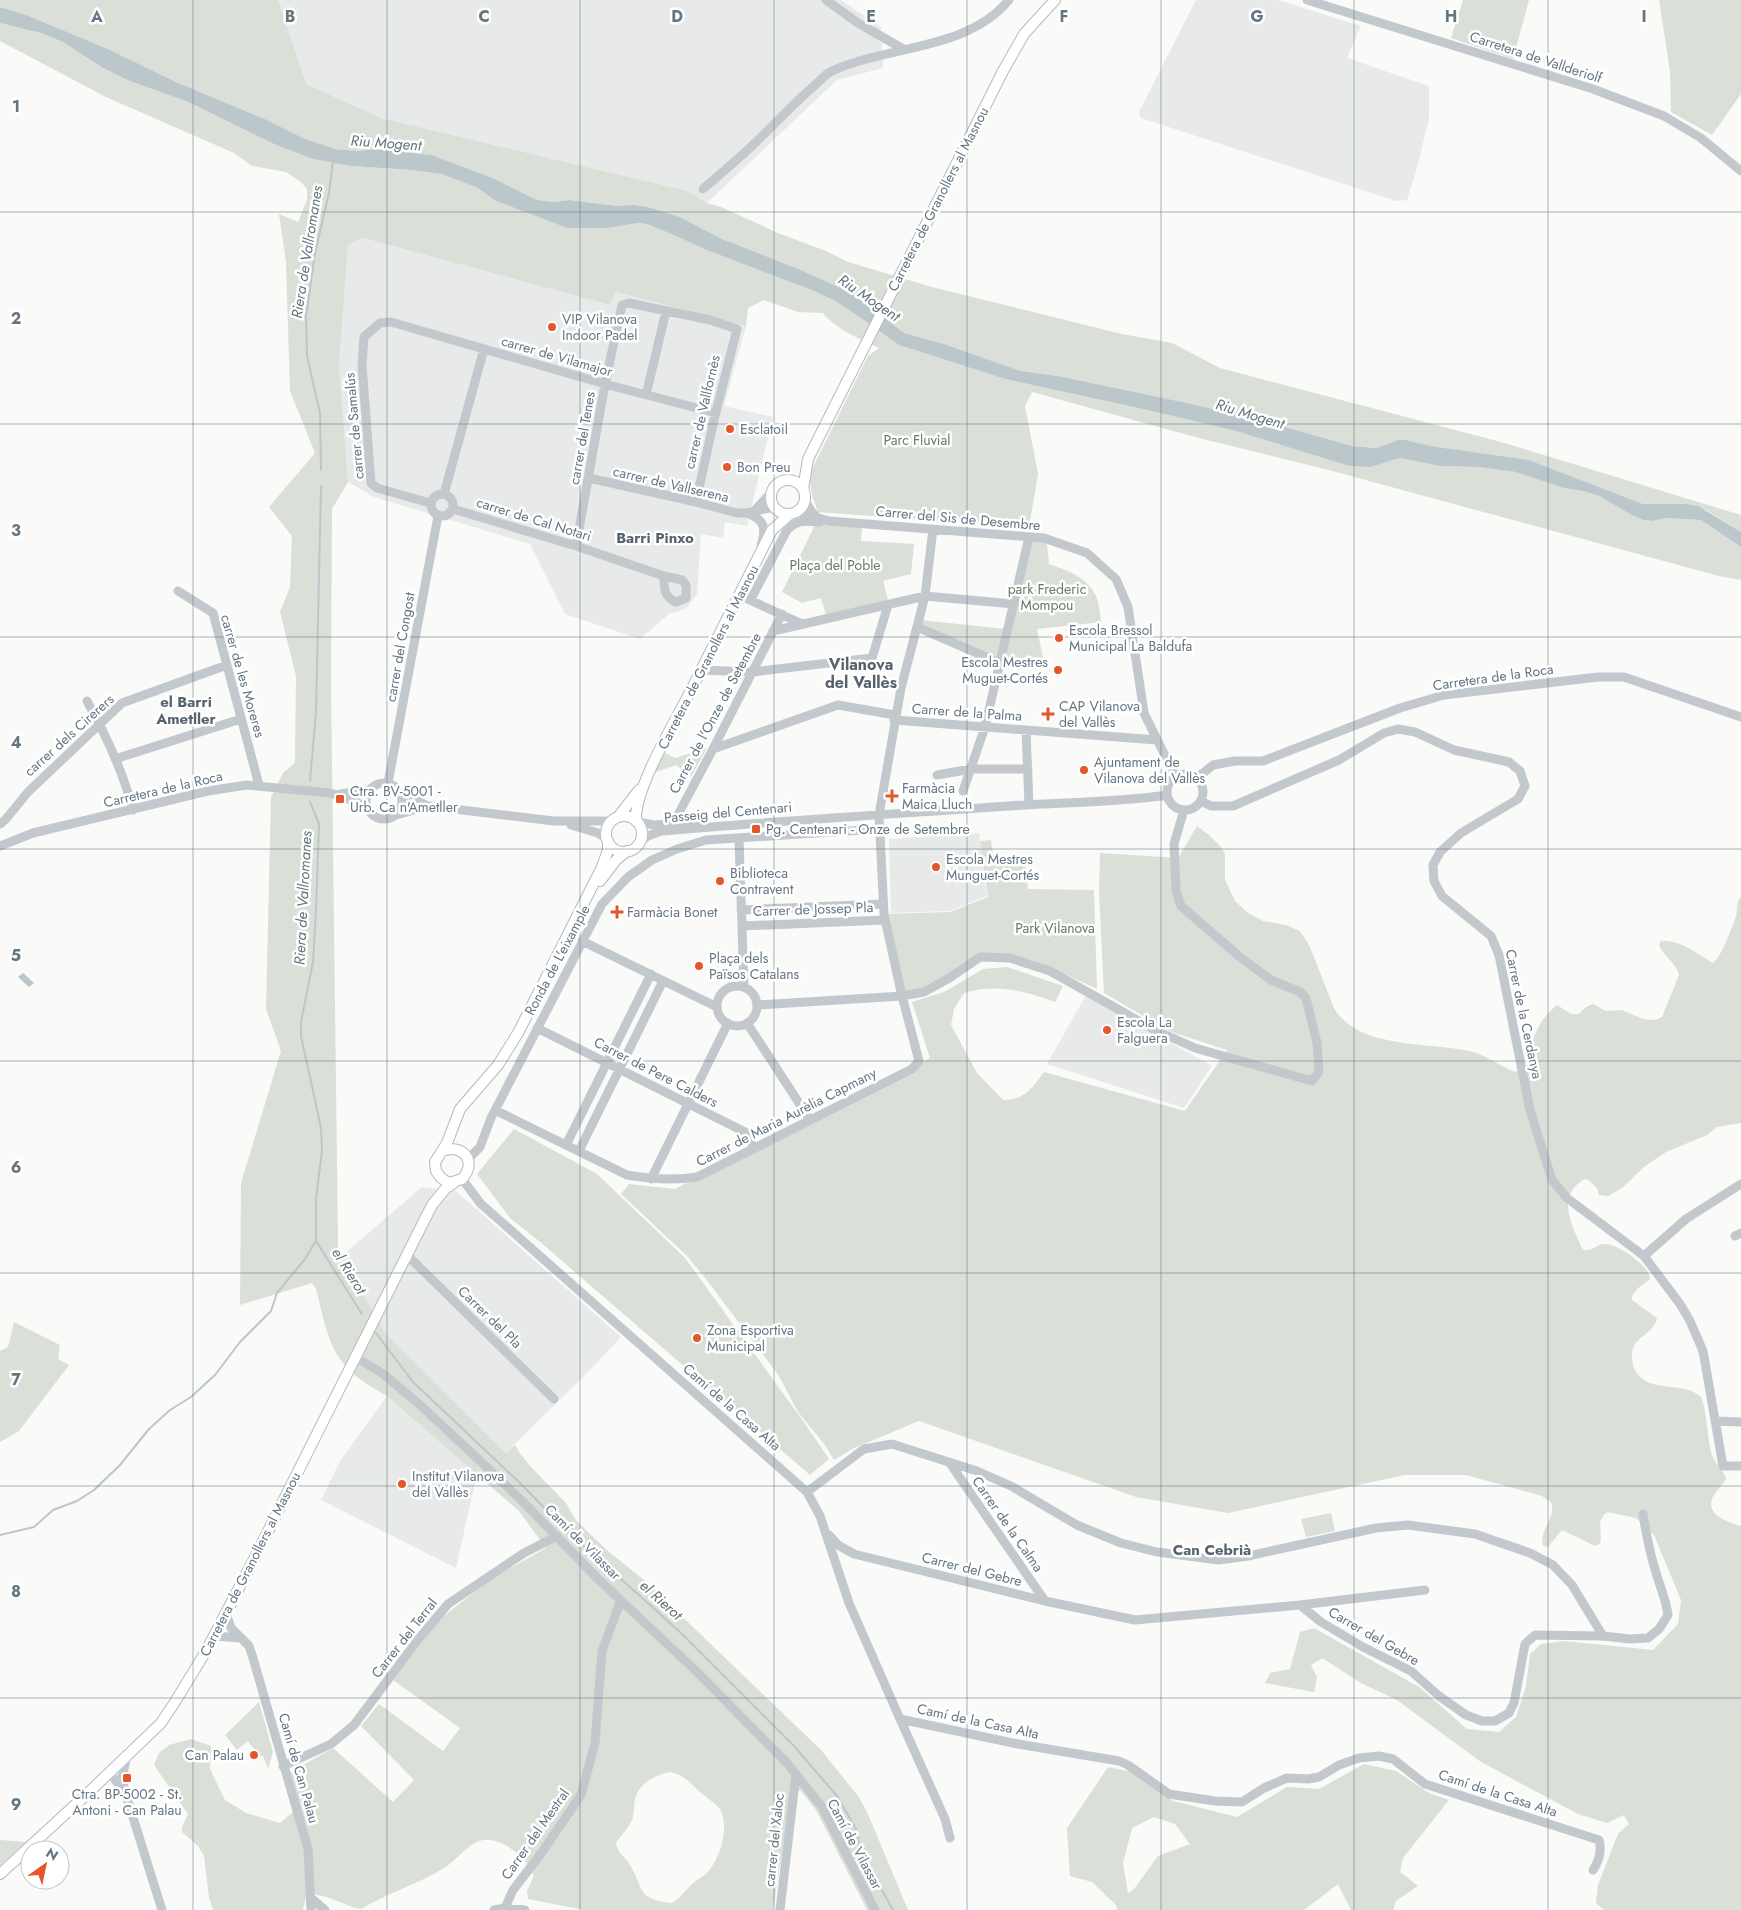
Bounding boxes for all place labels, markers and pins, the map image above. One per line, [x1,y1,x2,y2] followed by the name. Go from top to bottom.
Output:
[562,309,637,345] place label: VIP Vilanova Indoor Padel
[546,321,558,333] marker: VIP Vilanova Indoor Padel
[740,419,788,439] place label: Esclatoil
[724,423,736,435] marker: Esclatoil
[737,457,791,477] place label: Bon Preu
[721,461,733,473] marker: Bon Preu
[1069,620,1192,656] place label: Escola Bressol Municipal La Baldufa
[1053,632,1065,644] marker: Escola Bressol Municipal La Baldufa
[961,652,1048,688] place label: Escola Mestres Muguet-Cortés
[1052,664,1064,676] marker: Escola Mestres Muguet-Cortés
[1059,696,1140,732] place label: CAP Vilanova del Vallès
[1041,707,1055,721] marker: CAP Vilanova del Vallès
[1094,752,1206,788] place label: Ajuntament de Vilanova del Vallès
[1078,764,1090,776] marker: Ajuntament de Vilanova del Vallès
[902,778,972,814] place label: Farmàcia Maica Lluch
[350,781,458,817] place label: Ctra. BV-5001 - Urb. Ca n'Ametller
[886,790,898,802] marker: Farmàcia Maica Lluch
[334,793,346,805] marker: Ctra. BV-5001 - Urb. Ca n'Ametller
[766,819,970,839] place label: Pg. Centenari - Onze de Setembre
[750,823,762,835] marker: Pg. Centenari - Onze de Setembre
[946,849,1039,885] place label: Escola Mestres Munguet-Cortés
[930,861,942,873] marker: Escola Mestres Munguet-Cortés
[730,863,794,899] place label: Biblioteca Contravent
[714,875,726,887] marker: Biblioteca Contravent
[627,902,718,922] place label: Farmàcia Bonet
[611,906,623,918] marker: Farmàcia Bonet
[709,948,799,984] place label: Plaça dels Països Catalans
[693,960,705,972] marker: Plaça dels Països Catalans
[1117,1012,1172,1048] place label: Escola La Falguera
[1101,1024,1113,1036] marker: Escola La Falguera
[707,1320,794,1356] place label: Zona Esportiva Municipal
[691,1332,703,1344] marker: Zona Esportiva Municipal
[412,1466,504,1502] place label: Institut Vilanova del Vallès
[396,1478,408,1490] marker: Institut Vilanova del Vallès
[185,1745,244,1765] place label: Can Palau
[248,1749,260,1761] marker: Can Palau
[121,1772,133,1784] marker: Ctra. BP-5002 - St. Antoni - Can Palau
[72,1784,182,1820] place label: Ctra. BP-5002 - St. Antoni - Can Palau

